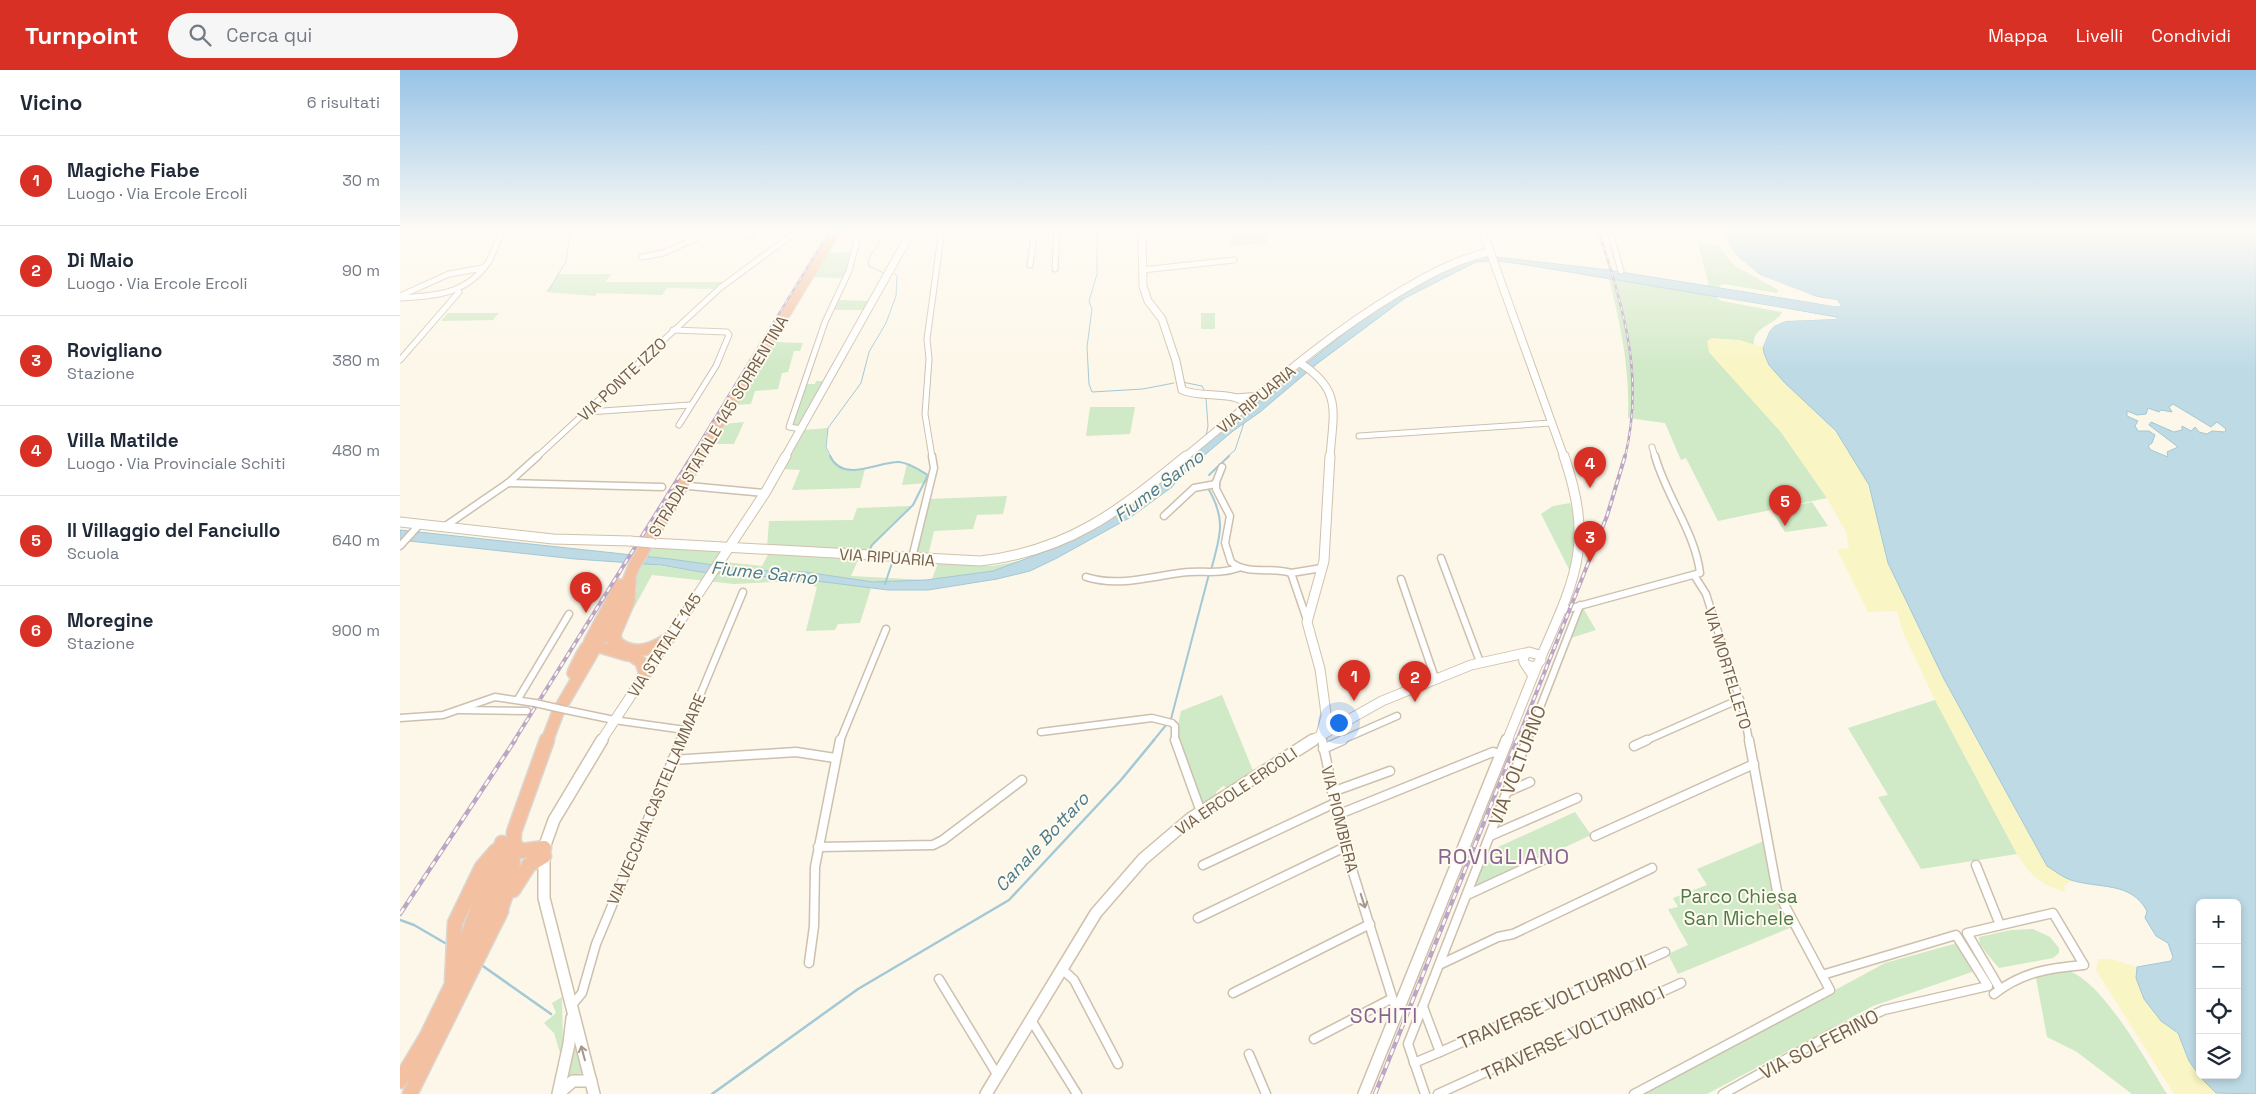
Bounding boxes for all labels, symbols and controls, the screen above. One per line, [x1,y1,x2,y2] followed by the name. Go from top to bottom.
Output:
[168,13,518,58] search box
[25,20,138,51] text: Turnpoint
[186,21,214,49] icon: search
[226,23,312,48] text: Cerca qui
[1988,24,2048,47] text: Mappa
[2076,24,2123,47] text: Livelli
[2151,24,2231,47] text: Condividi
[20,89,82,116] text: Vicino
[307,92,380,113] text: 6 risultati
[67,158,200,183] text: Magiche Fiabe
[32,170,40,191] text: 1
[342,170,380,191] text: 30 m
[67,183,247,204] text: Luogo · Via Ercole Ercoli
[67,248,134,273] text: Di Maio
[31,260,41,281] text: 2
[342,260,380,281] text: 90 m
[67,273,247,294] text: Luogo · Via Ercole Ercoli
[644,312,793,541] street label: STRADA STATALE 145 SORRENTINA
[573,333,671,426] street label: VIA PONTE IZZO
[67,338,162,363] text: Rovigliano
[31,350,41,371] text: 3
[332,350,380,371] text: 380 m
[1213,360,1300,438] street label: VIA RIPUARIA
[67,363,135,384] text: Stazione
[67,428,179,453] text: Villa Matilde
[31,440,41,461] text: 4
[332,440,380,461] text: 480 m
[1109,444,1209,527] water label: Fiume Sarno
[1574,447,1606,488] pin: 4
[67,453,285,474] text: Luogo · Via Provinciale Schiti
[1769,485,1801,526] pin: 5
[67,518,280,543] text: Il Villaggio del Fanciullo
[1574,521,1606,562] pin: 3
[31,530,41,551] text: 5
[332,530,380,551] text: 640 m
[67,543,119,564] text: Scuola
[838,544,936,571] street label: VIA RIPUARIA
[710,556,819,590] water label: Fiume Sarno
[570,572,602,613] pin: 6
[623,589,706,702] street label: VIA STATALE 145
[1699,604,1756,732] street label: VIA MORTELLETO
[67,608,153,633] text: Moregine
[31,620,41,641] text: 6
[332,620,380,641] text: 900 m
[67,633,135,654] text: Stazione
[1338,660,1370,701] pin: 1
[1399,661,1431,702] pin: 2
[602,690,711,908] street label: VIA VECCHIA CASTELLAMMARE
[1483,702,1552,829] street label: VIA VOLTURNO
[1326,710,1352,736] your location
[1171,743,1301,840] street label: VIA ERCOLE ERCOLI
[1316,763,1363,875] street label: VIA PIOMBIERA
[990,786,1094,896] water label: Canale Bottaro
[1438,842,1570,870] district label: ROVIGLIANO
[1680,884,1798,931] park label: Parco Chiesa San Michele
[1358,893,1368,909] one-way arrow
[2196,899,2241,1079] map controls
[2196,899,2241,944] button: +
[2196,944,2241,989] button: −
[1454,950,1650,1054] street label: TRAVERSE VOLTURNO II
[1478,981,1668,1085] street label: TRAVERSE VOLTURNO I
[2196,989,2241,1034] button: locate
[1350,1002,1418,1029] district label: SCHITI
[1755,1004,1883,1085] street label: VIA SOLFERINO
[2196,1034,2241,1079] button: layers
[578,1046,588,1062] one-way arrow

